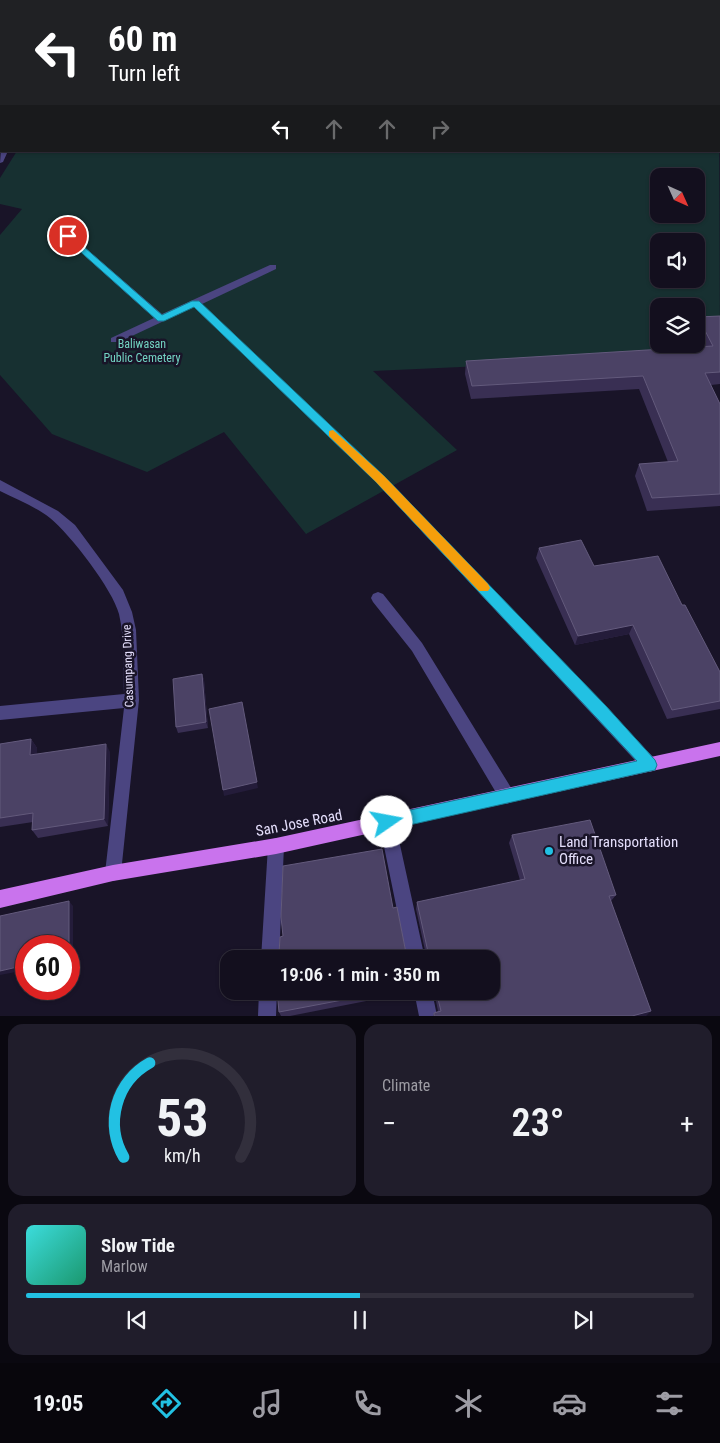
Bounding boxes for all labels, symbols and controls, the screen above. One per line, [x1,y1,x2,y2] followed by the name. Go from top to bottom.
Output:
[108,19,177,60] text: 60 m
[25,20,90,85] icon: left
[108,61,180,86] text: Turn left
[267,115,295,143] icon: left
[320,115,348,143] icon: ahead
[373,115,401,143] icon: ahead
[426,115,454,143] icon: right
[650,168,705,222] north arrow
[650,168,705,353] map controls
[47,215,89,257] pin
[54,222,82,250] icon: arrive
[650,233,705,288] button: sound
[650,298,705,353] button: layers
[103,337,181,365] park label: Baliwasan Public Cemetery
[120,624,136,708] street label: Casumpang Drive
[360,795,412,847] position arrow
[254,806,344,840] street label: San Jose Road
[559,833,678,868] place label: Land Transportation Office
[543,845,555,857] marker: Land Transportation Office
[15,935,80,1000] speed limit sign: 60
[280,963,440,986] text: 19:06 · 1 min · 350 m
[382,1076,430,1095] text: Climate
[156,1088,208,1149] text: 53
[512,1101,564,1145] text: 23°
[382,1107,396,1140] text: −
[680,1107,694,1140] text: +
[164,1145,200,1166] text: km/h
[101,1234,175,1257] text: Slow Tide
[101,1257,148,1276] text: Marlow
[123,1306,151,1334] icon: previous
[346,1306,374,1334] icon: pause
[569,1306,597,1334] icon: next
[149,1386,184,1421] icon: directions
[250,1386,285,1421] icon: music
[350,1386,385,1421] icon: phone
[451,1386,486,1421] icon: climate
[552,1386,587,1421] icon: car
[652,1386,687,1421] icon: filters
[33,1391,83,1416] text: 19:05

